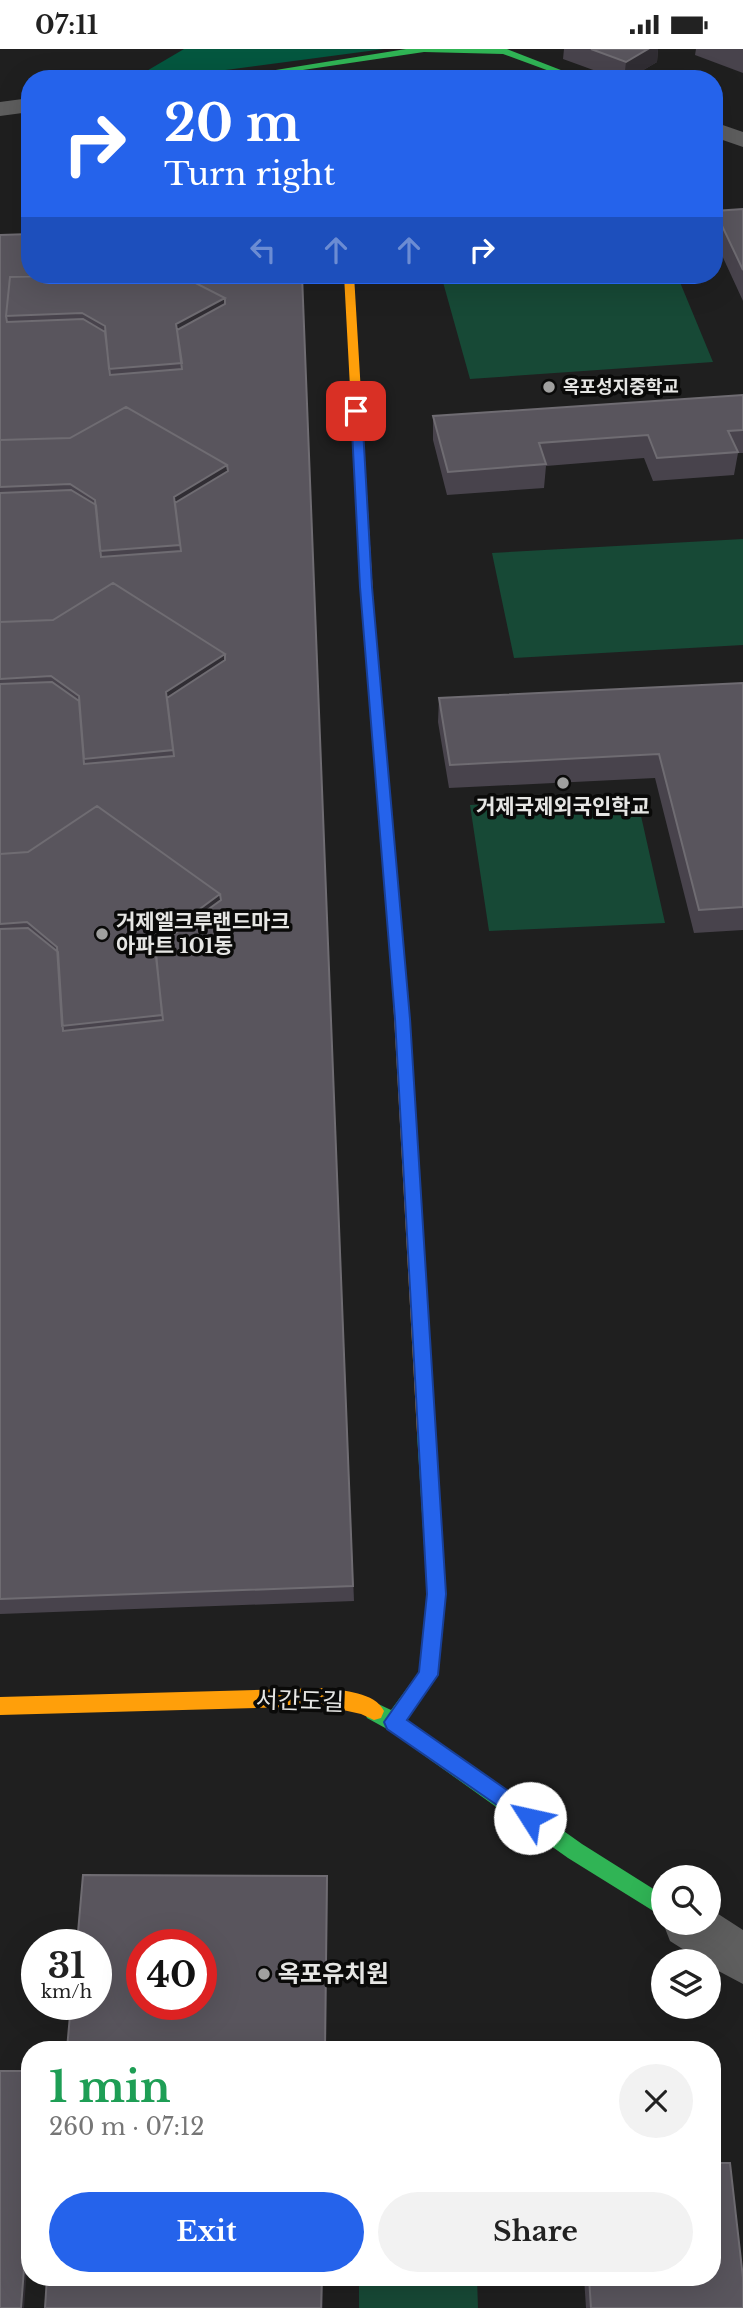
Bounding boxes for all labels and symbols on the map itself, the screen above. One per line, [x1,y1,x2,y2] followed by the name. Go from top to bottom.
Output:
[563,376,679,398] place label: 옥포성지중학교
[541,379,557,395] marker: 옥포성지중학교
[326,381,386,441] pin
[555,775,571,791] marker: 거제국제외국인학교
[476,794,650,820] place label: 거제국제외국인학교
[116,909,290,959] place label: 거제엘크루랜드마크 아파트 101동
[94,926,110,942] marker: 거제엘크루랜드마크 아파트 101동
[255,1684,345,1717] street label: 서간도길
[493,1781,567,1855] position arrow
[126,1929,217,2020] speed limit sign: 40
[278,1959,388,1988] place label: 옥포유치원
[256,1966,272,1982] marker: 옥포유치원

